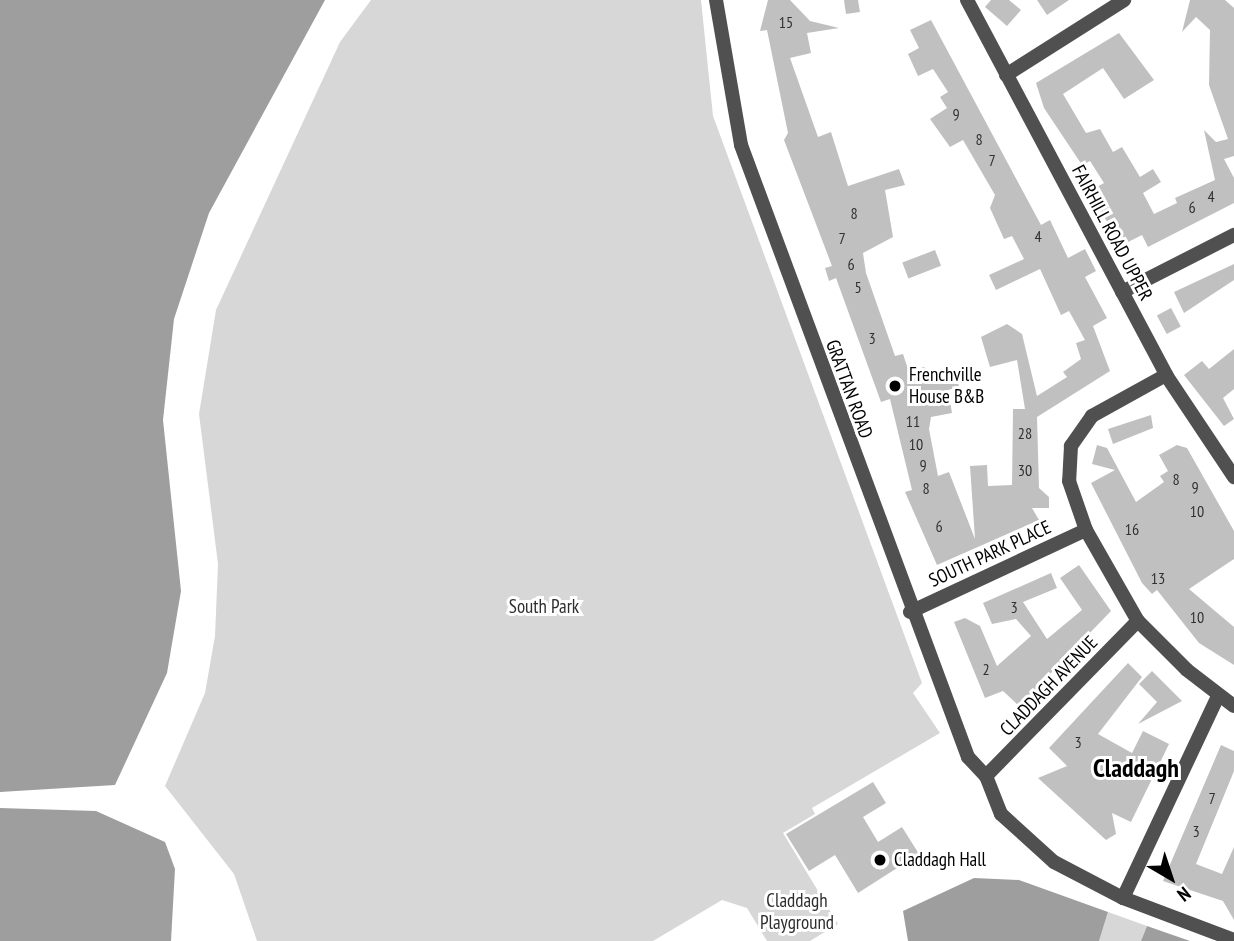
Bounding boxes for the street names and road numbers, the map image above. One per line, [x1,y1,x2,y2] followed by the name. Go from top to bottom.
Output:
[1067,161,1157,305] street label: FAIRHILL ROAD UPPER
[821,337,877,441] street label: GRATTAN ROAD
[925,516,1055,592] street label: SOUTH PARK PLACE
[995,631,1103,741] street label: CLADDAGH AVENUE

